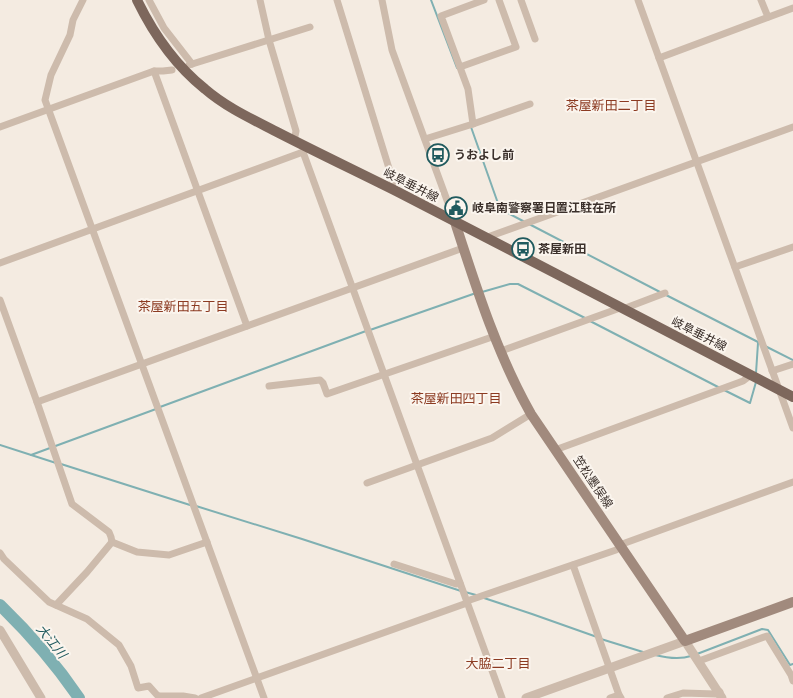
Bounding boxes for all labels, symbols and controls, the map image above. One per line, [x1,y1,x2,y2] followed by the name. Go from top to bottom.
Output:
[565,98,657,114] district label: 茶屋新田二丁目
[425,142,451,168] bus stop icon: うおよし前
[454,148,514,163] place label: うおよし前
[381,165,441,206] street label: 岐阜垂井線
[443,195,469,221] public building icon: 岐阜南警察署日置江駐在所
[472,201,616,216] place label: 岐阜南警察署日置江駐在所
[510,236,536,262] bus stop icon: 茶屋新田
[538,242,586,257] place label: 茶屋新田
[137,299,229,315] district label: 茶屋新田五丁目
[669,314,729,355] street label: 岐阜垂井線
[410,391,502,407] district label: 茶屋新田四丁目
[570,453,616,511] street label: 笠松墨俣線
[33,621,71,663] water label: 大江川
[465,656,531,672] district label: 大脇二丁目

